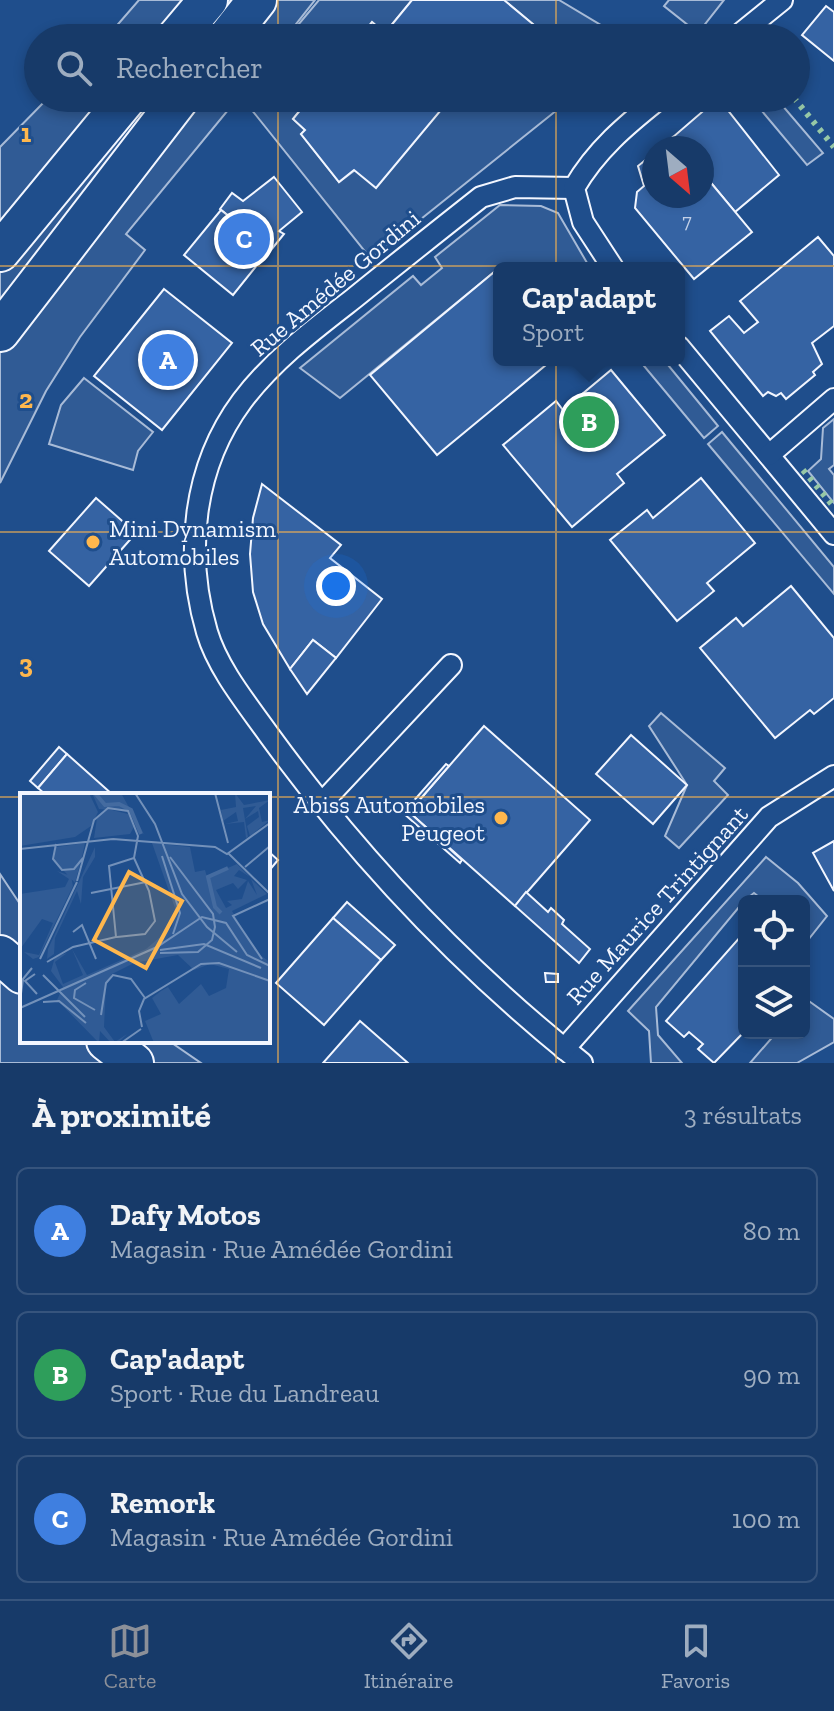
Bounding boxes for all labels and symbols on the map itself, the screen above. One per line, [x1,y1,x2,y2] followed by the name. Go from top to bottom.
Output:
[21,117,32,149] text: 1
[642,136,714,208] north arrow
[244,203,426,362] street label: Rue Amédée Gordini
[218,209,270,269] pin: C
[682,209,692,233] house number: 7
[142,330,194,390] pin: A
[19,383,33,415] text: 2
[563,392,615,452] pin: B
[109,514,276,571] place label: Mini Dynamism Automobiles
[84,533,102,551] marker: Mini Dynamism Automobiles
[316,566,356,606] your location
[19,648,33,680] text: 3
[294,790,485,847] place label: Abiss Automobiles Peugeot
[20,793,270,1043] inset map
[560,800,754,1010] street label: Rue Maurice Trintignant
[492,809,510,827] marker: Abiss Automobiles Peugeot

